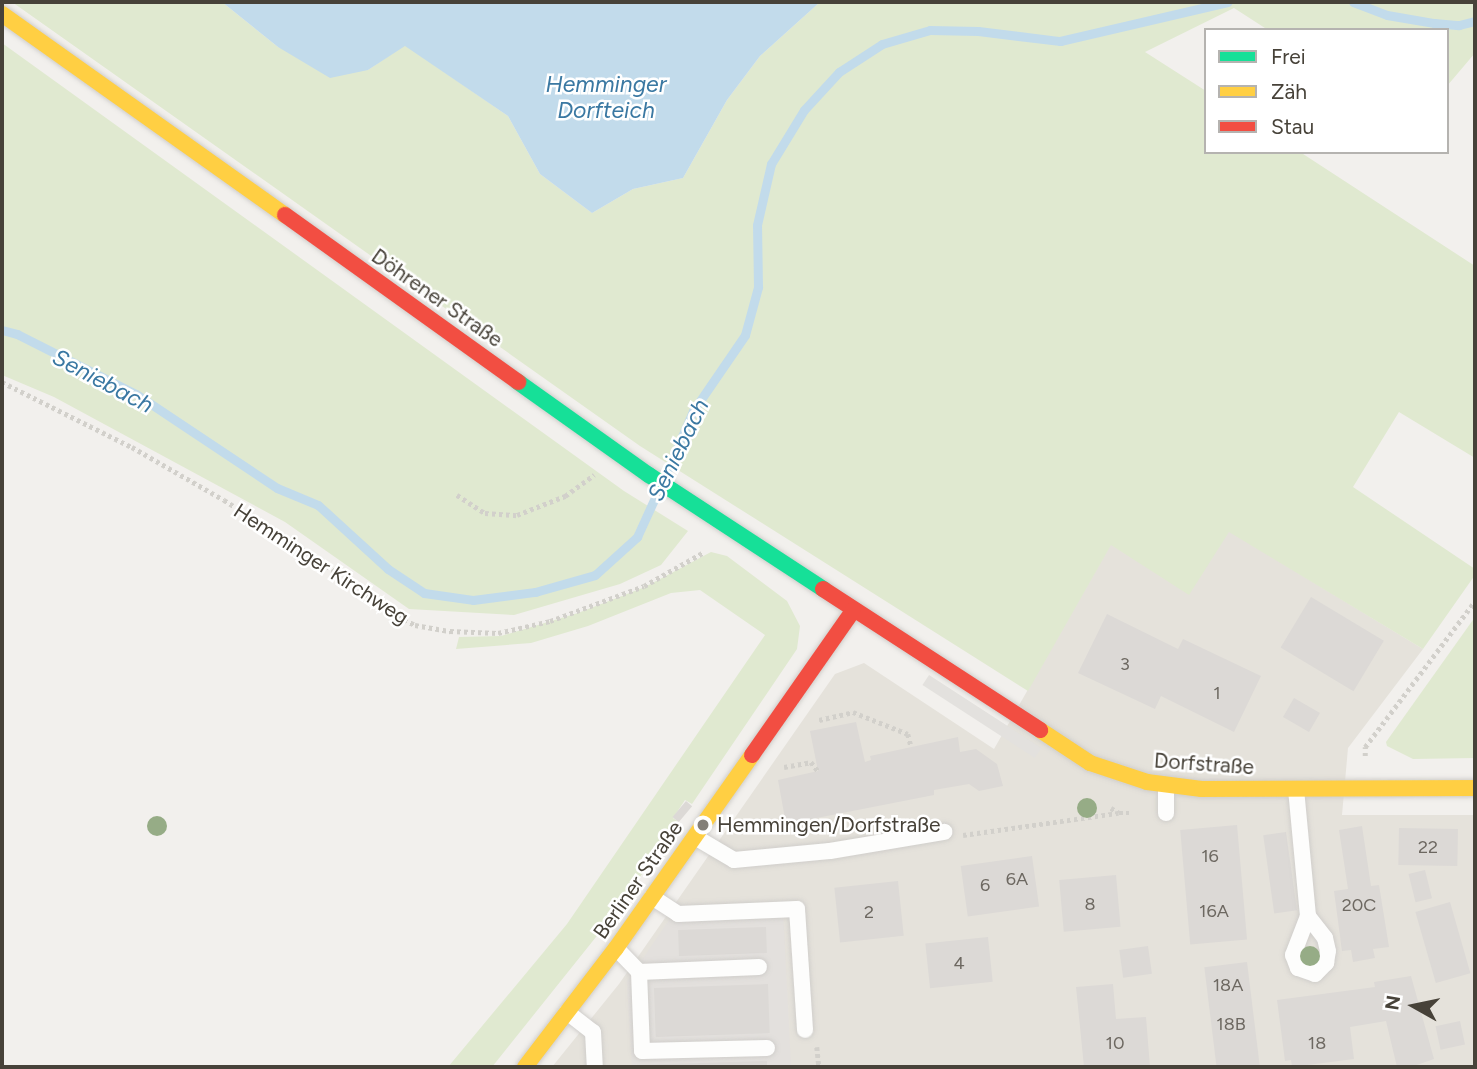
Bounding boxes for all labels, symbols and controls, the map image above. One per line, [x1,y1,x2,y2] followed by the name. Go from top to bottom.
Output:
[1204,28,1449,154] legend
[1271,44,1306,69] text: Frei
[545,70,667,124] water label: Hemminger Dorfteich
[1271,79,1307,104] text: Zäh
[1271,114,1314,139] text: Stau
[367,243,507,353] street label: Döhrener Straße
[48,343,158,419] water label: Seniebach
[642,395,714,505] water label: Seniebach
[229,498,413,630] street label: Hemminger Kirchweg
[1120,653,1130,675] house number: 3
[1213,682,1221,704] house number: 1
[1153,748,1255,780] street label: Dorfstraße
[717,812,941,838] place label: Hemmingen/Dorfstraße
[588,816,688,944] street label: Berliner Straße
[695,817,711,833] marker: Hemmingen/Dorfstraße
[1418,836,1438,858] house number: 22
[1201,845,1219,867] house number: 16
[1006,868,1028,890] house number: 6A
[980,874,990,896] house number: 6
[1084,893,1096,915] house number: 8
[1342,894,1376,916] house number: 20C
[1199,900,1229,922] house number: 16A
[864,901,874,923] house number: 2
[953,952,965,974] house number: 4
[1379,971,1449,1041] north arrow
[1213,974,1243,996] house number: 18A
[1380,994,1405,1012] text: N
[1216,1013,1246,1035] house number: 18B
[1106,1032,1124,1054] house number: 10
[1308,1032,1326,1054] house number: 18

